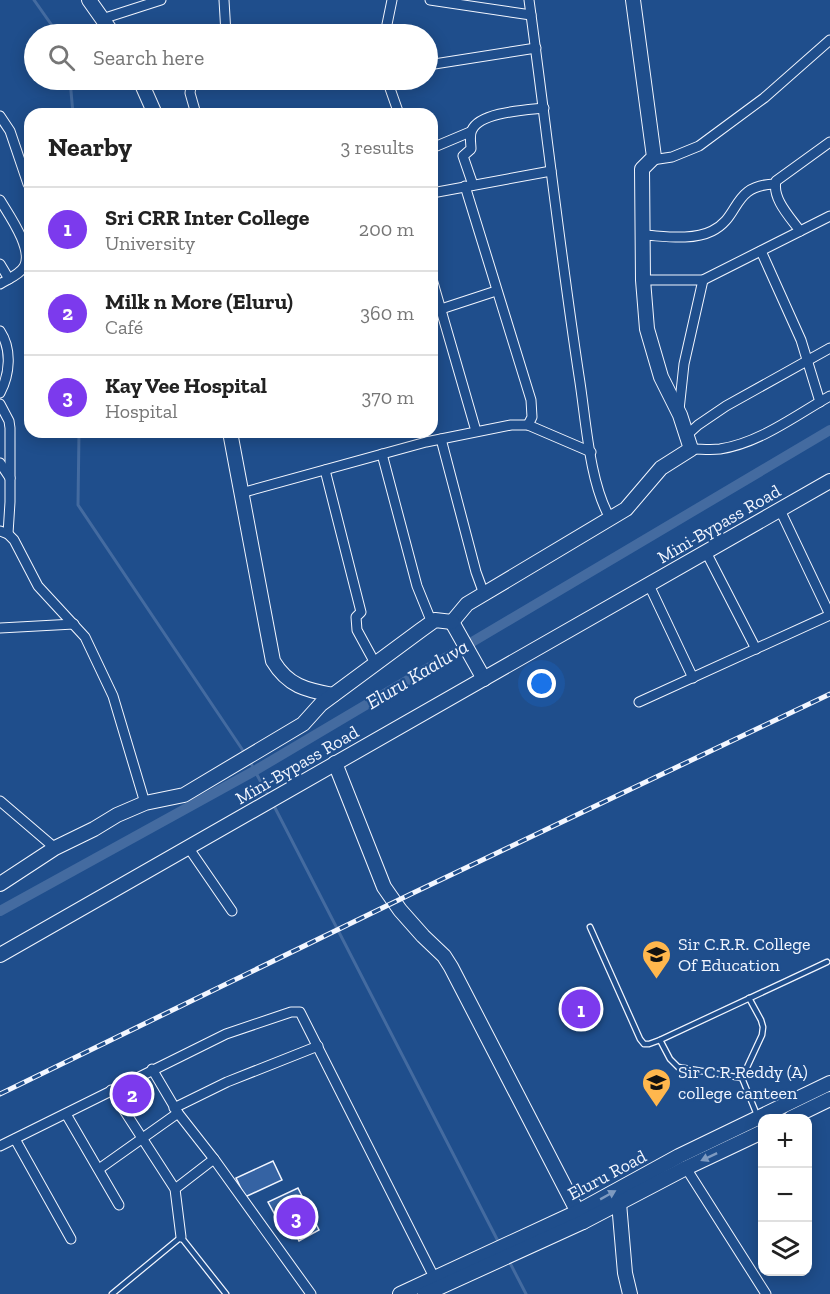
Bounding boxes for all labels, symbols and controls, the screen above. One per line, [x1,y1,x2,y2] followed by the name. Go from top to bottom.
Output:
[24,24,438,90] search box
[45,41,78,74] icon: search
[93,44,204,71] text: Search here
[48,131,132,163] text: Nearby
[340,135,414,159] text: 3 results
[105,204,309,231] text: Sri CRR Inter College
[63,217,72,241] text: 1
[359,217,414,241] text: 200 m
[105,231,195,255] text: University
[105,288,293,315] text: Milk n More (Eluru)
[62,301,73,325] text: 2
[360,301,414,325] text: 360 m
[105,315,143,339] text: Café
[105,372,267,399] text: Kay Vee Hospital
[62,385,73,409] text: 3
[361,385,414,409] text: 370 m
[105,399,178,423] text: Hospital
[653,480,785,568] street label: Mini-Bypass Road
[361,634,473,714] water label: Eluru Kaaluva
[527,669,556,698] your location
[231,721,363,809] street label: Mini-Bypass Road
[678,933,811,976] place label: Sir C.R.R. College Of Education
[641,938,673,980] school or university icon: Sir C.R.R. College Of Education
[562,986,600,1032] pin: 1
[678,1061,808,1104] place label: Sir C R Reddy (A) college canteen
[641,1066,673,1108] school or university icon: Sir C R Reddy (A) college canteen
[112,1072,152,1116] pin: 2
[758,1114,812,1276] map controls
[758,1114,812,1168] button: +
[564,1145,650,1205] street label: Eluru Road
[701,1152,718,1161] one-way arrow
[758,1168,812,1222] button: −
[600,1190,617,1200] one-way arrow
[276,1194,316,1240] pin: 3
[758,1222,812,1276] button: layers

